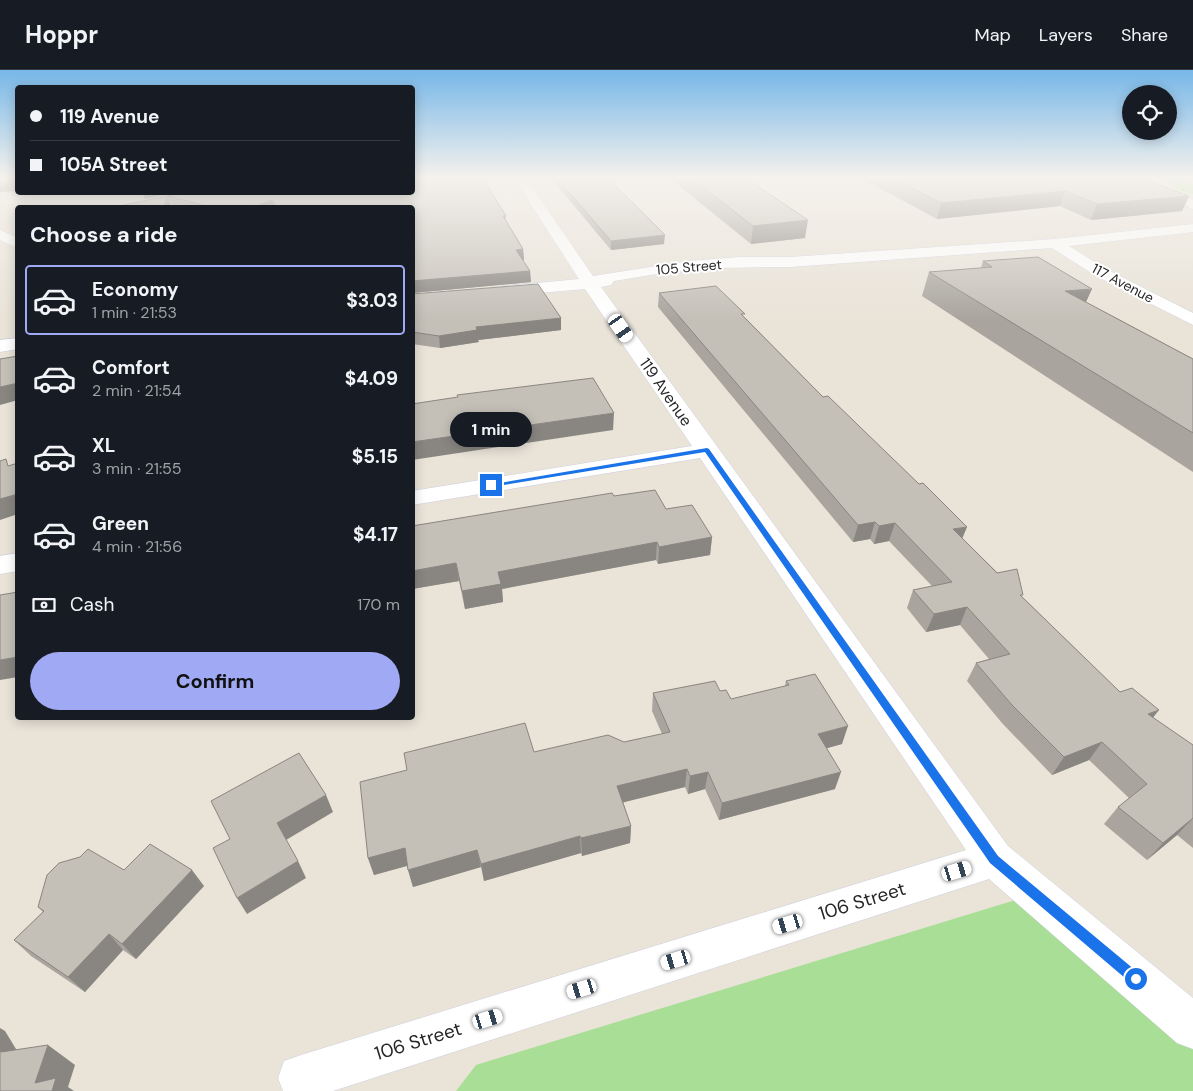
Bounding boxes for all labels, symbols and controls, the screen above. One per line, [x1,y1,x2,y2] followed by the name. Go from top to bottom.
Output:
[25,19,98,50] text: Hoppr
[975,23,1011,47] text: Map
[1039,23,1093,47] text: Layers
[1121,23,1168,47] text: Share
[1122,85,1177,140] map controls
[1122,85,1177,140] button: locate
[60,104,159,129] text: 119 Avenue
[60,152,168,177] text: 105A Street
[30,220,178,249] text: Choose a ride
[655,255,723,279] street label: 105 Street
[1089,259,1157,307] street label: 117 Avenue
[92,277,179,302] text: Economy
[32,278,77,323] icon: car
[346,288,398,313] text: $3.03
[92,302,177,323] text: 1 min · 21:53
[606,311,635,345] car
[635,354,697,430] street label: 119 Avenue
[92,355,170,380] text: Comfort
[32,356,77,401] icon: car
[345,366,398,391] text: $4.09
[92,380,181,401] text: 2 min · 21:54
[450,412,532,448] callout: 1 min
[472,419,510,440] text: 1 min
[92,433,115,458] text: XL
[32,434,77,479] icon: car
[352,444,398,469] text: $5.15
[92,458,182,479] text: 3 min · 21:55
[480,474,502,496] route end
[92,511,149,536] text: Green
[32,512,77,557] icon: car
[353,522,398,547] text: $4.17
[92,536,182,557] text: 4 min · 21:56
[30,591,58,619] icon: cash
[70,592,114,617] text: Cash
[357,594,400,615] text: 170 m
[30,652,400,710] button: Confirm
[940,859,973,883] car
[815,876,909,926] street label: 106 Street
[771,912,804,936] car
[659,948,692,972] car
[1125,968,1147,990] route start
[565,977,598,1001] car
[471,1007,504,1031] car
[371,1016,465,1066] street label: 106 Street

